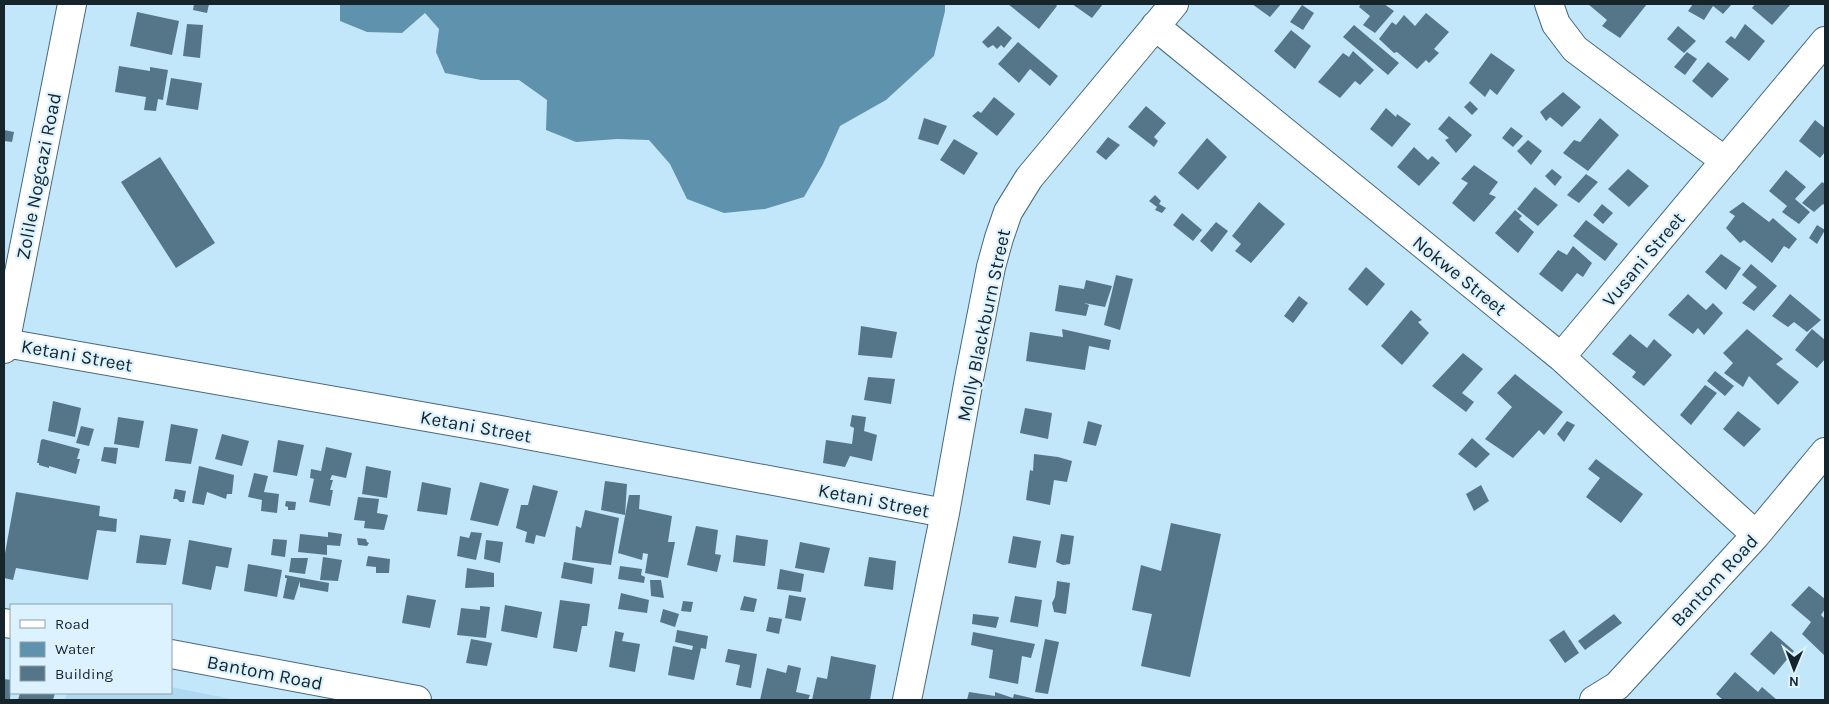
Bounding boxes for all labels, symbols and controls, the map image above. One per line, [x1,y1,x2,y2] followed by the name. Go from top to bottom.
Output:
[12,91,66,261] street label: Zolile Nogcazi Road
[1598,208,1690,311] street label: Vusani Street
[953,227,1015,424] street label: Molly Blackburn Street
[1408,231,1511,320] street label: Nokwe Street
[19,335,134,377] street label: Ketani Street
[418,406,533,448] street label: Ketani Street
[816,479,931,523] street label: Ketani Street
[1667,530,1763,631] street label: Bantom Road
[10,604,172,694] legend
[55,615,90,633] text: Road
[55,640,96,658] text: Water
[1769,644,1819,694] north arrow
[205,651,324,695] street label: Bantom Road
[55,665,113,683] text: Building
[1789,673,1799,690] text: N

